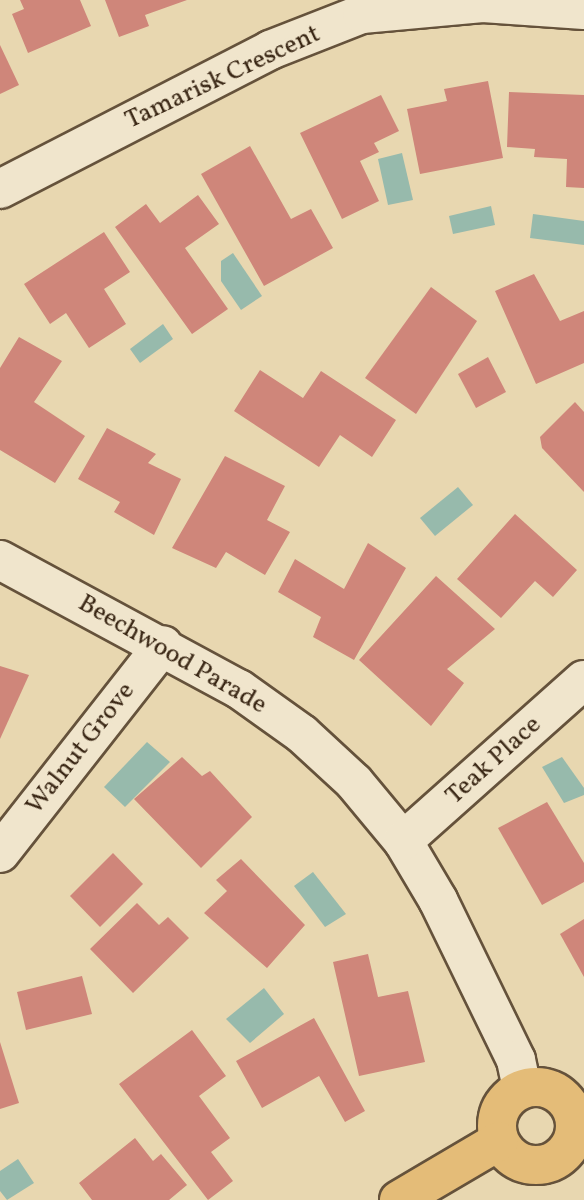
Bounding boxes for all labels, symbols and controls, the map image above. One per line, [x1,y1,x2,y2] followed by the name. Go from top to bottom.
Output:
[120,19,326,137] street label: Tamarisk Crescent
[72,588,272,722] street label: Beechwood Parade
[20,677,142,821] street label: Walnut Grove
[440,710,548,812] street label: Teak Place

